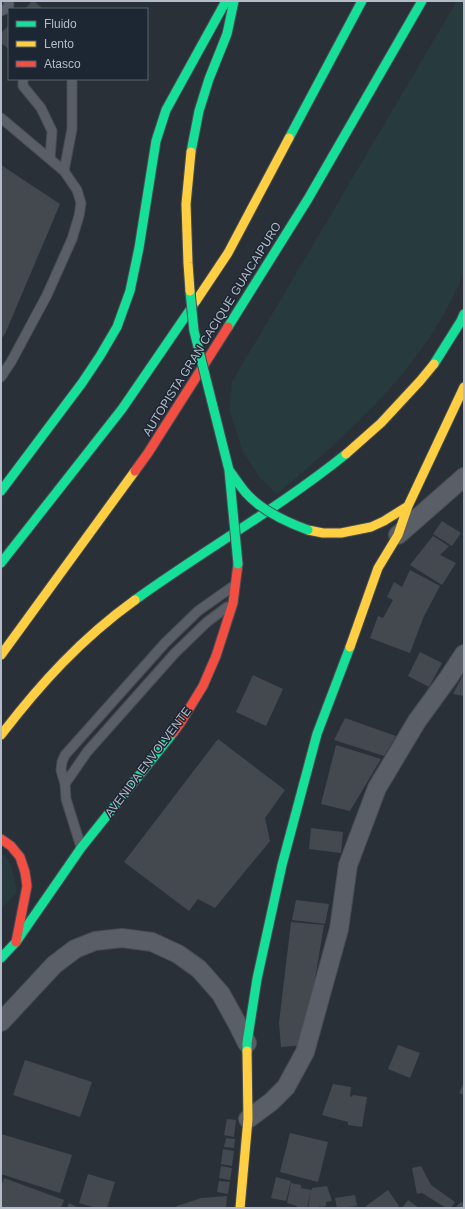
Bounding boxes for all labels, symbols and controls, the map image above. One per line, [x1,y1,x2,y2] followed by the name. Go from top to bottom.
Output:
[8,8,148,80] legend
[44,17,77,31] text: Fluido
[44,37,74,51] text: Lento
[44,57,81,71] text: Atasco
[140,219,284,439] street label: AUTOPISTA GRAN CACIQUE GUAICAIPURO
[102,704,194,820] street label: AVENIDA ENVOLVENTE

